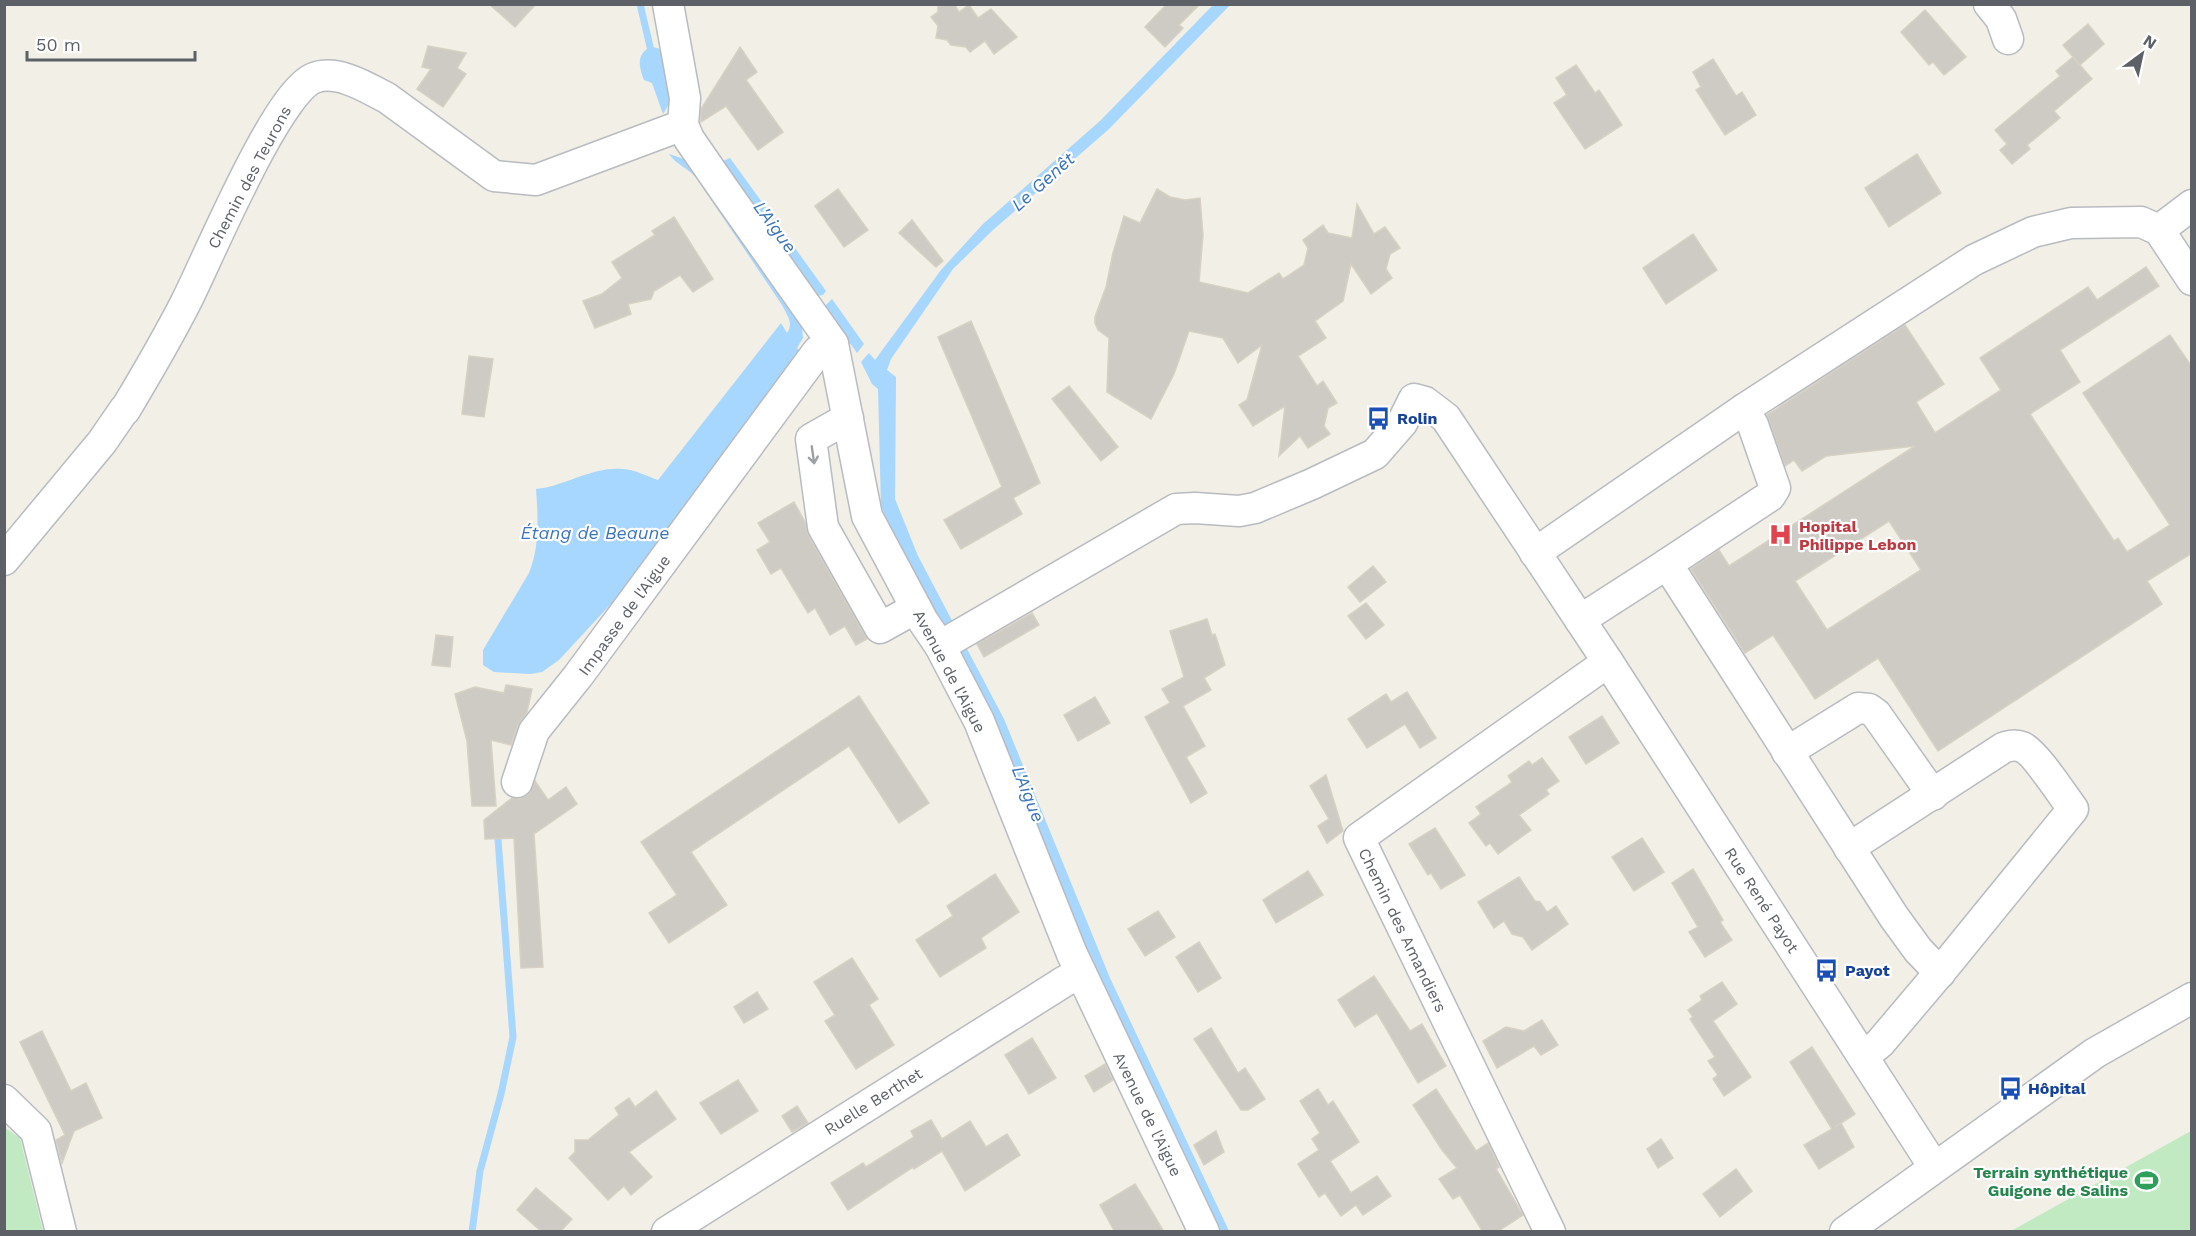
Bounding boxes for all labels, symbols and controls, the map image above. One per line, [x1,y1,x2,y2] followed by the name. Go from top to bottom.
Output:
[27,24,195,62] scale bar
[2112,24,2172,84] north arrow
[2140,31,2160,53] text: N
[36,34,81,55] text: 50 m
[204,103,295,252] street label: Chemin des Teurons
[1007,147,1079,215] water label: Le Genêt
[750,197,801,257] water label: L'Aigue
[1366,405,1392,431] bus stop icon: Rolin
[1397,409,1437,428] place label: Rolin
[808,444,819,464] one-way arrow
[1799,517,1916,554] place label: Hopital Philippe Lebon
[520,522,670,543] water label: Étang de Beaune
[1768,522,1794,548] hospital icon: Hopital Philippe Lebon
[574,551,675,679] street label: Impasse de l'Aigue
[909,607,990,736] street label: Avenue de l'Aigue
[1008,763,1049,825] water label: L'Aigue
[1720,844,1803,957] street label: Rue René Payot
[1354,845,1451,1015] street label: Chemin des Amandiers
[1814,957,1840,983] bus stop icon: Payot
[1845,961,1890,980] place label: Payot
[1109,1049,1186,1179] street label: Avenue de l'Aigue
[821,1064,926,1139] street label: Ruelle Berthet
[1997,1075,2023,1101] bus stop icon: Hôpital
[2028,1079,2086,1098] place label: Hôpital
[1973,1163,2128,1200] place label: Terrain synthétique Guigone de Salins
[2133,1168,2159,1194] sports icon: Terrain synthétique Guigone de Salins

